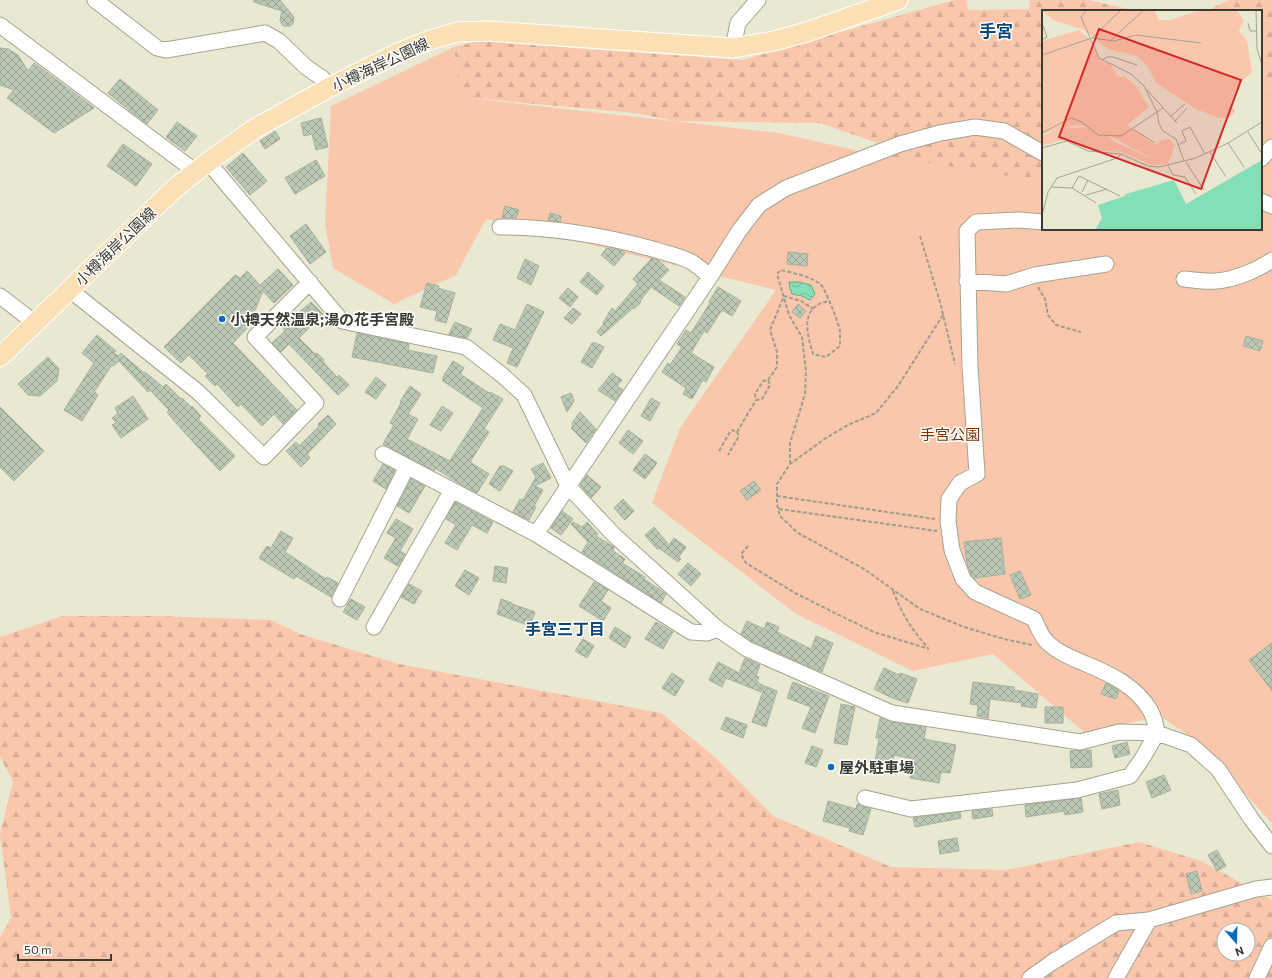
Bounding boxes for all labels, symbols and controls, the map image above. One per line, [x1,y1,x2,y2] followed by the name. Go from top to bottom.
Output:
[1042,10,1262,230] inset map
[979,20,1013,41] district label: 手宮
[329,34,431,94] street label: 小樽海岸公園線
[71,203,159,289] street label: 小樽海岸公園線
[230,310,414,328] place label: 小樽天然温泉;湯の花手宮殿
[217,314,227,324] marker: 小樽天然温泉;湯の花手宮殿
[920,425,980,443] park label: 手宮公園
[525,619,605,638] district label: 手宮三丁目
[839,758,914,776] place label: 屋外駐車場
[826,762,836,772] marker: 屋外駐車場
[1216,922,1256,962] north arrow
[18,936,111,962] scale bar
[24,942,52,956] text: 50 m
[1233,944,1246,959] text: N

